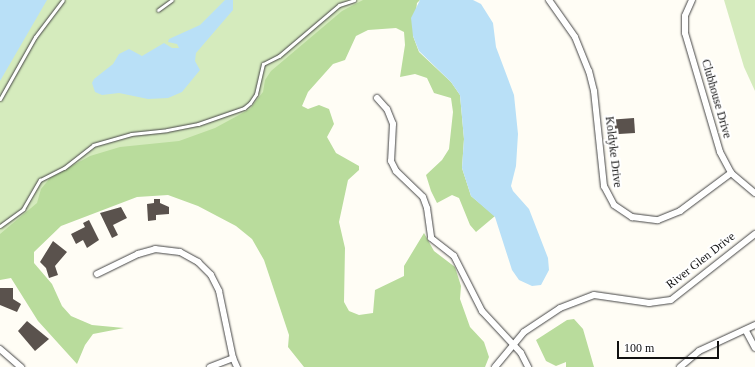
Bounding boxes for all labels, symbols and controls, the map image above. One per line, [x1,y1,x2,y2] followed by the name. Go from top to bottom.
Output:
[698,58,734,140] street label: Clubhouse Drive
[601,116,625,188] street label: Koldyke Drive
[664,230,738,292] street label: River Glen Drive
[619,333,721,359] scale bar
[624,341,654,355] text: 100 m

